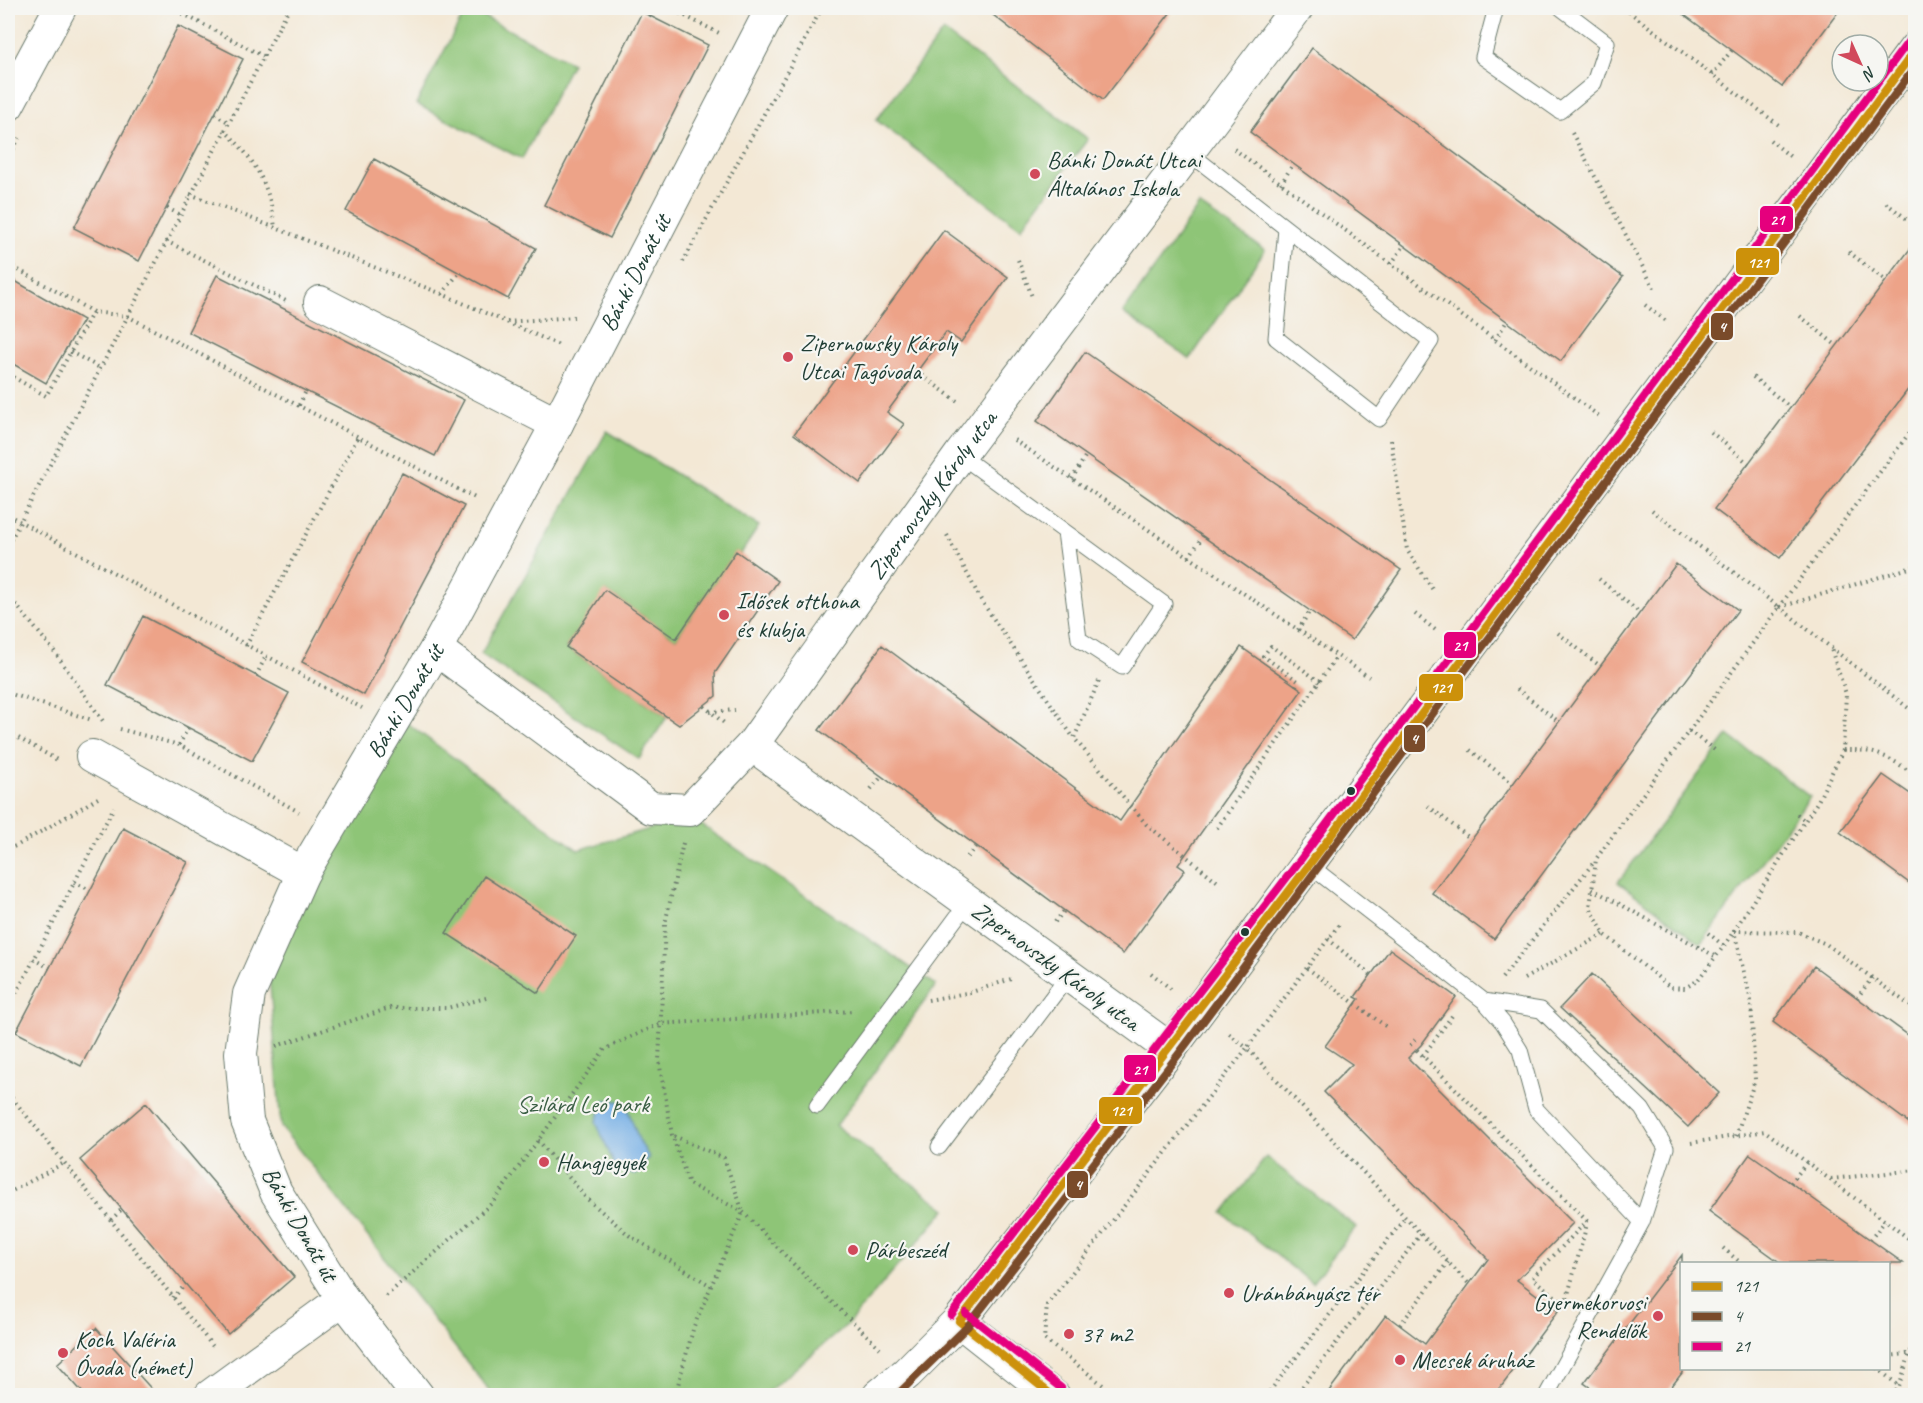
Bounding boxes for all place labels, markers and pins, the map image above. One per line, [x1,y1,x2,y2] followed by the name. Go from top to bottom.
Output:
[1047,145,1203,203] place label: Bánki Donát Utcai Általános Iskola
[1028,167,1042,181] marker: Bánki Donát Utcai Általános Iskola
[800,328,959,386] place label: Zipernowsky Károly Utcai Tagóvoda
[781,350,795,364] marker: Zipernowsky Károly Utcai Tagóvoda
[736,586,860,644] place label: Idősek otthona és klubja
[717,608,731,622] marker: Idősek otthona és klubja
[1345,785,1357,797] unlabelled marker
[1239,926,1251,938] unlabelled marker
[556,1147,648,1177] place label: Hangjegyek
[537,1155,551,1169] marker: Hangjegyek
[865,1235,950,1265] place label: Párbeszéd
[846,1243,860,1257] marker: Párbeszéd
[1241,1278,1381,1308] place label: Uránbányász tér
[1222,1286,1236,1300] marker: Uránbányász tér
[1533,1287,1648,1345] place label: Gyermekorvosi Rendelők
[1651,1309,1665,1323] marker: Gyermekorvosi Rendelők
[1081,1319,1135,1349] place label: 37 m2
[75,1324,193,1382] place label: Koch Valéria Óvoda (német)
[1062,1327,1076,1341] marker: 37 m2
[1412,1345,1536,1375] place label: Mecsek áruház
[56,1346,70,1360] marker: Koch Valéria Óvoda (német)
[1393,1353,1407,1367] marker: Mecsek áruház

